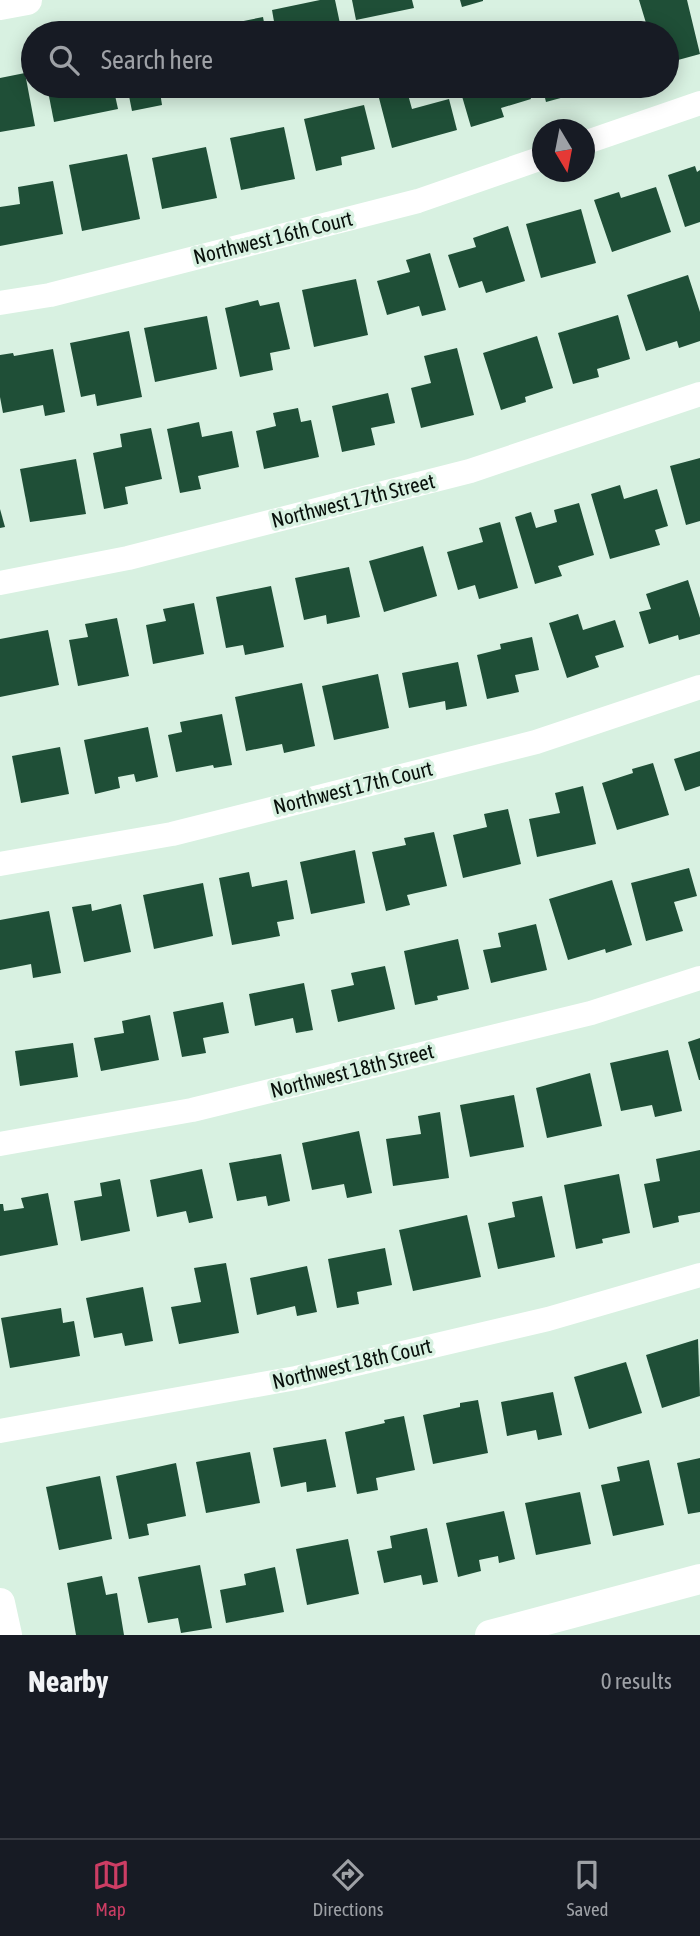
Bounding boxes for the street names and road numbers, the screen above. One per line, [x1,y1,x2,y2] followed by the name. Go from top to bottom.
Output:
[191,206,355,268] street label: Northwest 16th Court
[269,468,437,532] street label: Northwest 17th Street
[271,756,435,818] street label: Northwest 17th Court
[268,1038,436,1102] street label: Northwest 18th Street
[270,1333,434,1393] street label: Northwest 18th Court

